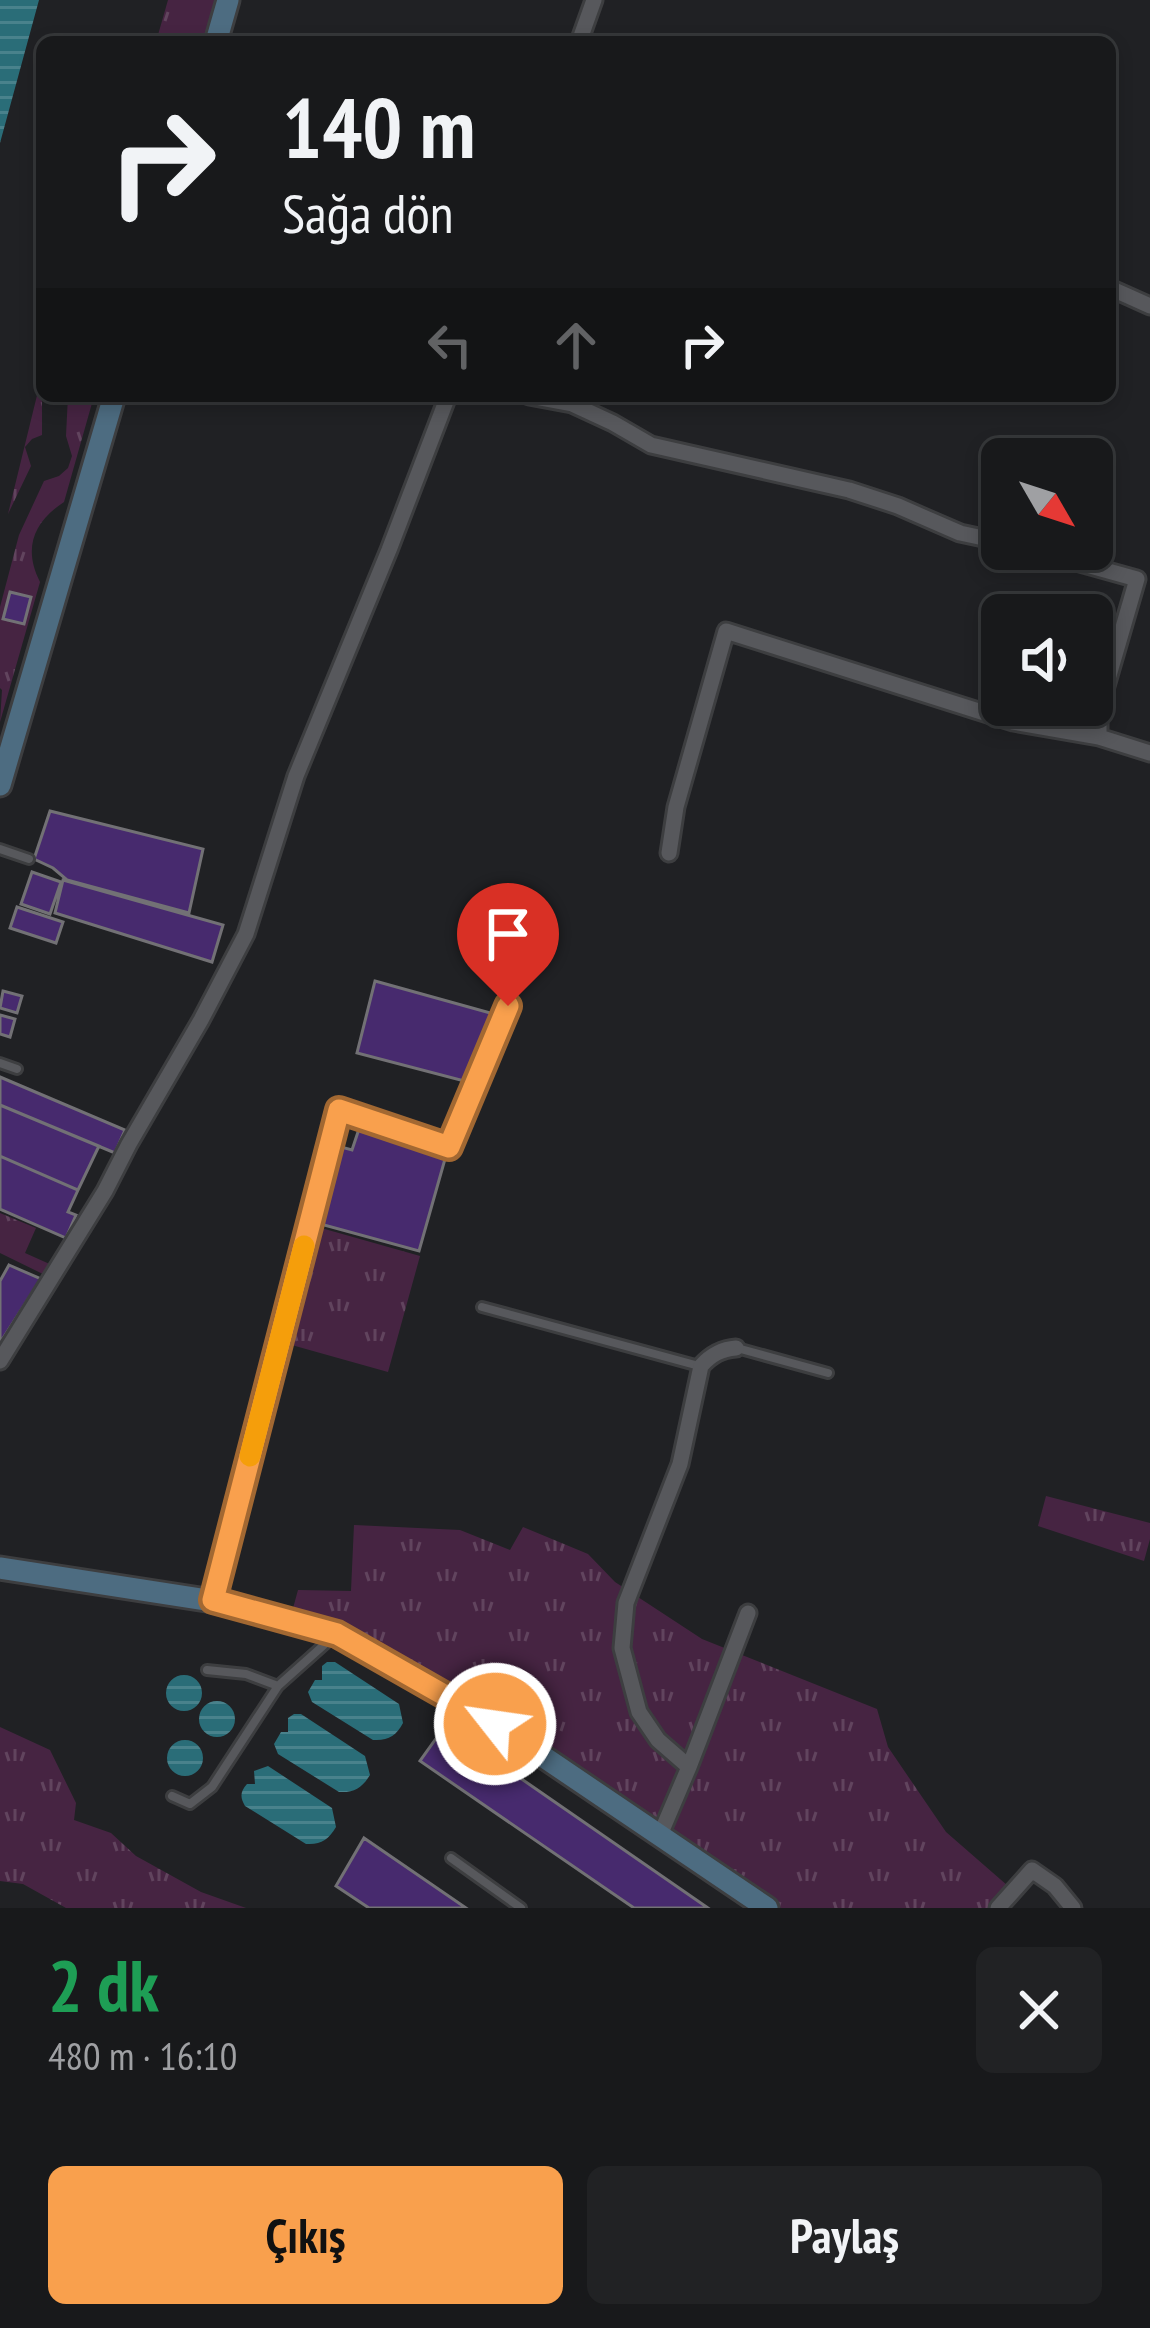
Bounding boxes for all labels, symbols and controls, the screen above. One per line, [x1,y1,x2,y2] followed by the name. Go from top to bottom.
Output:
[282,72,475,181] text: 140 m
[84,84,240,240] icon: right
[282,178,454,248] text: Sağa dön
[417,312,483,378] icon: left
[543,312,609,378] icon: ahead
[669,312,735,378] icon: right
[981,438,1113,570] north arrow
[981,438,1113,726] map controls
[981,594,1113,726] button: sound
[457,883,559,1006] pin
[475,901,541,967] icon: arrive
[432,1661,558,1787] position arrow
[48,1938,159,2031] text: 2 dk
[976,1947,1102,2073] button: close
[48,2030,237,2081] text: 480 m · 16:10
[48,2166,563,2304] button: Çıkış
[587,2166,1102,2304] button: Paylaş

